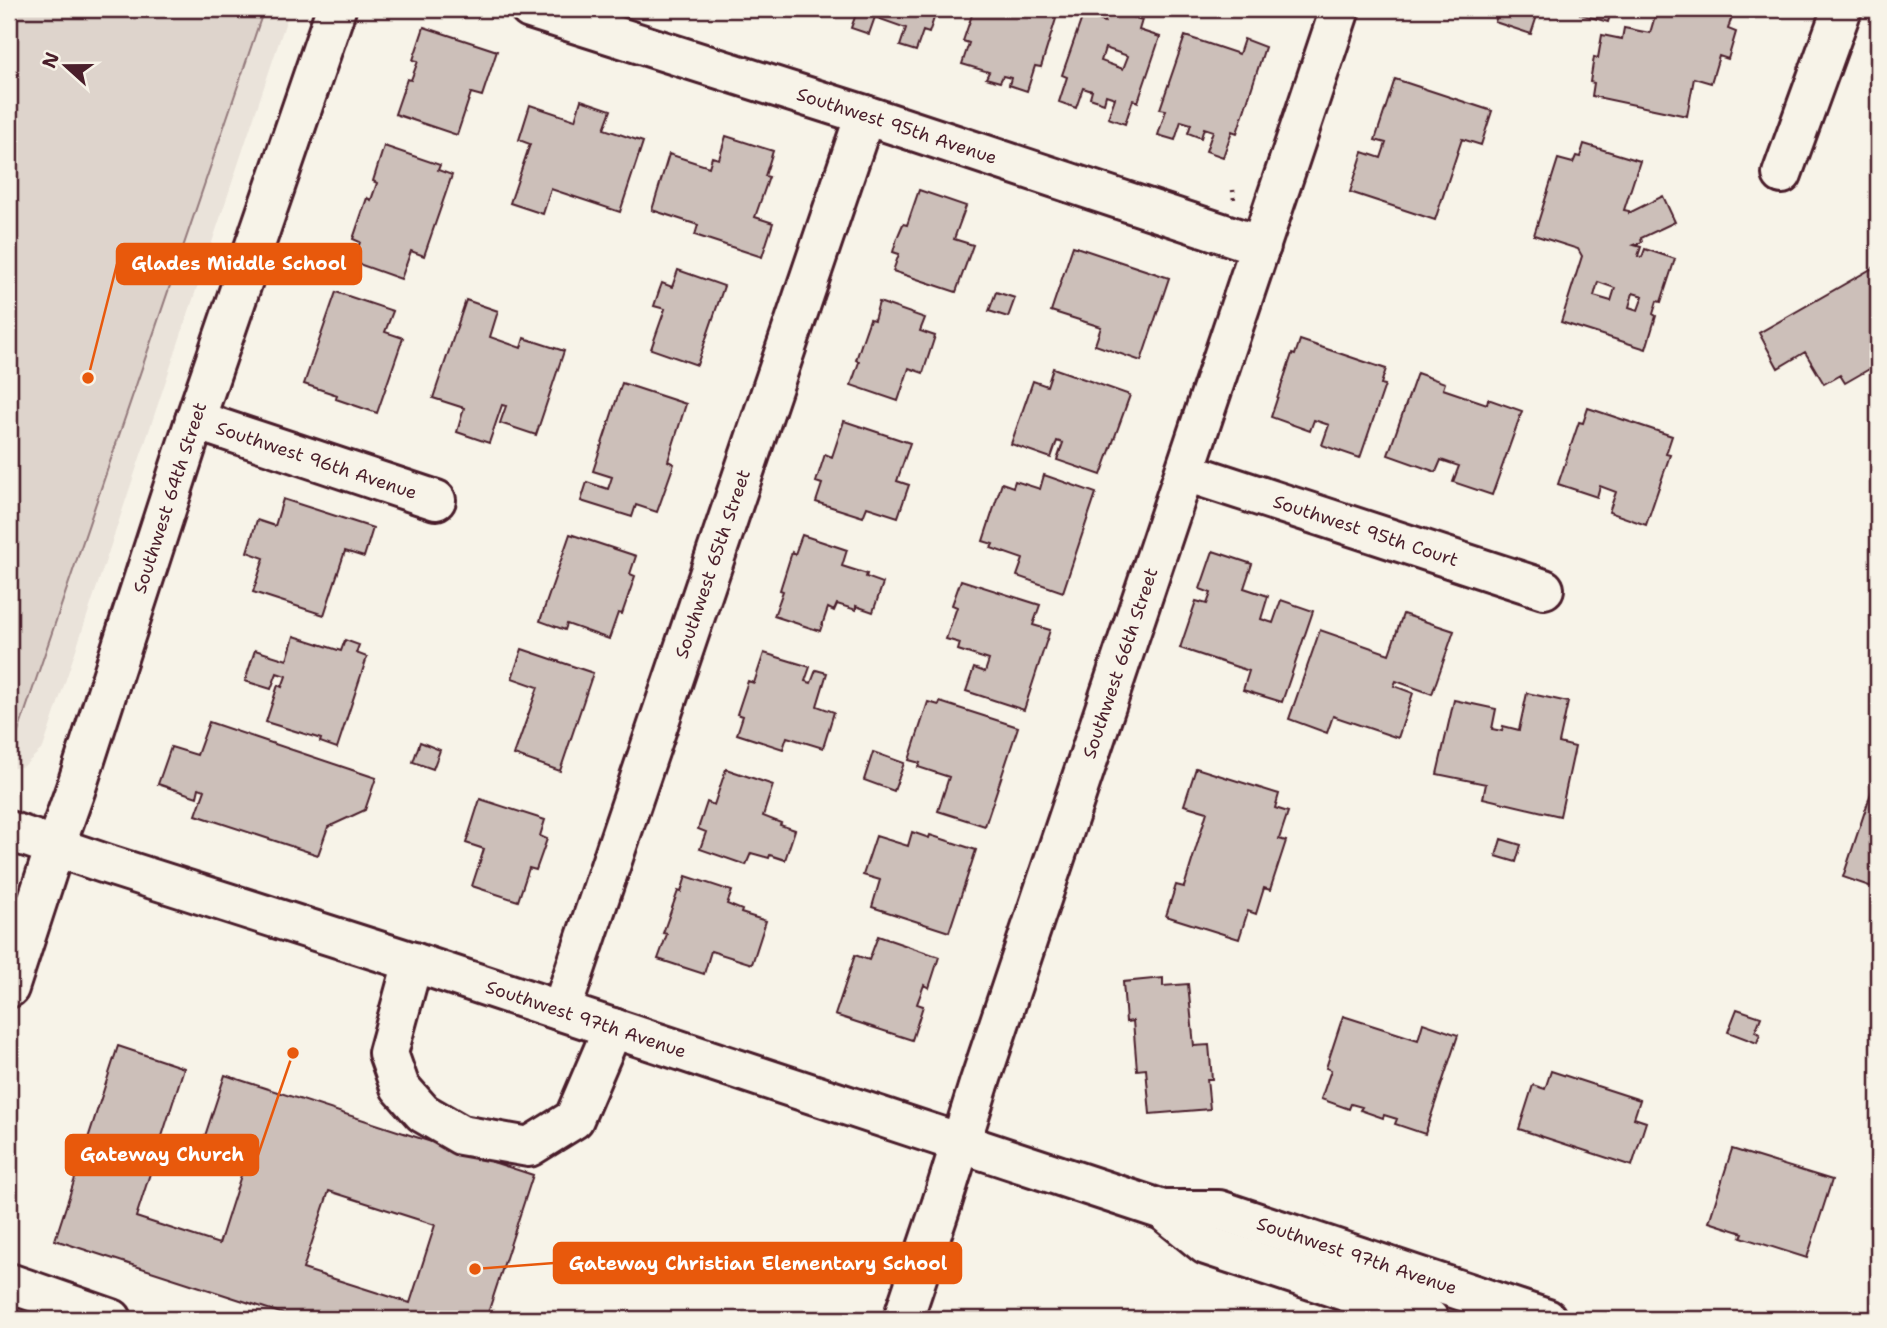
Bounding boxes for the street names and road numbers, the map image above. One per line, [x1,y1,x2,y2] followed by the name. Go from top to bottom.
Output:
[794,82,1000,170] street label: Southwest 95th Avenue
[128,399,212,596] street label: Southwest 64th Street
[213,416,420,505] street label: Southwest 96th Avenue
[669,466,756,662] street label: Southwest 65th Street
[1270,489,1461,572] street label: Southwest 95th Court
[1077,565,1164,762] street label: Southwest 66th Street
[483,975,689,1064] street label: Southwest 97th Avenue
[1254,1211,1460,1300] street label: Southwest 97th Avenue

